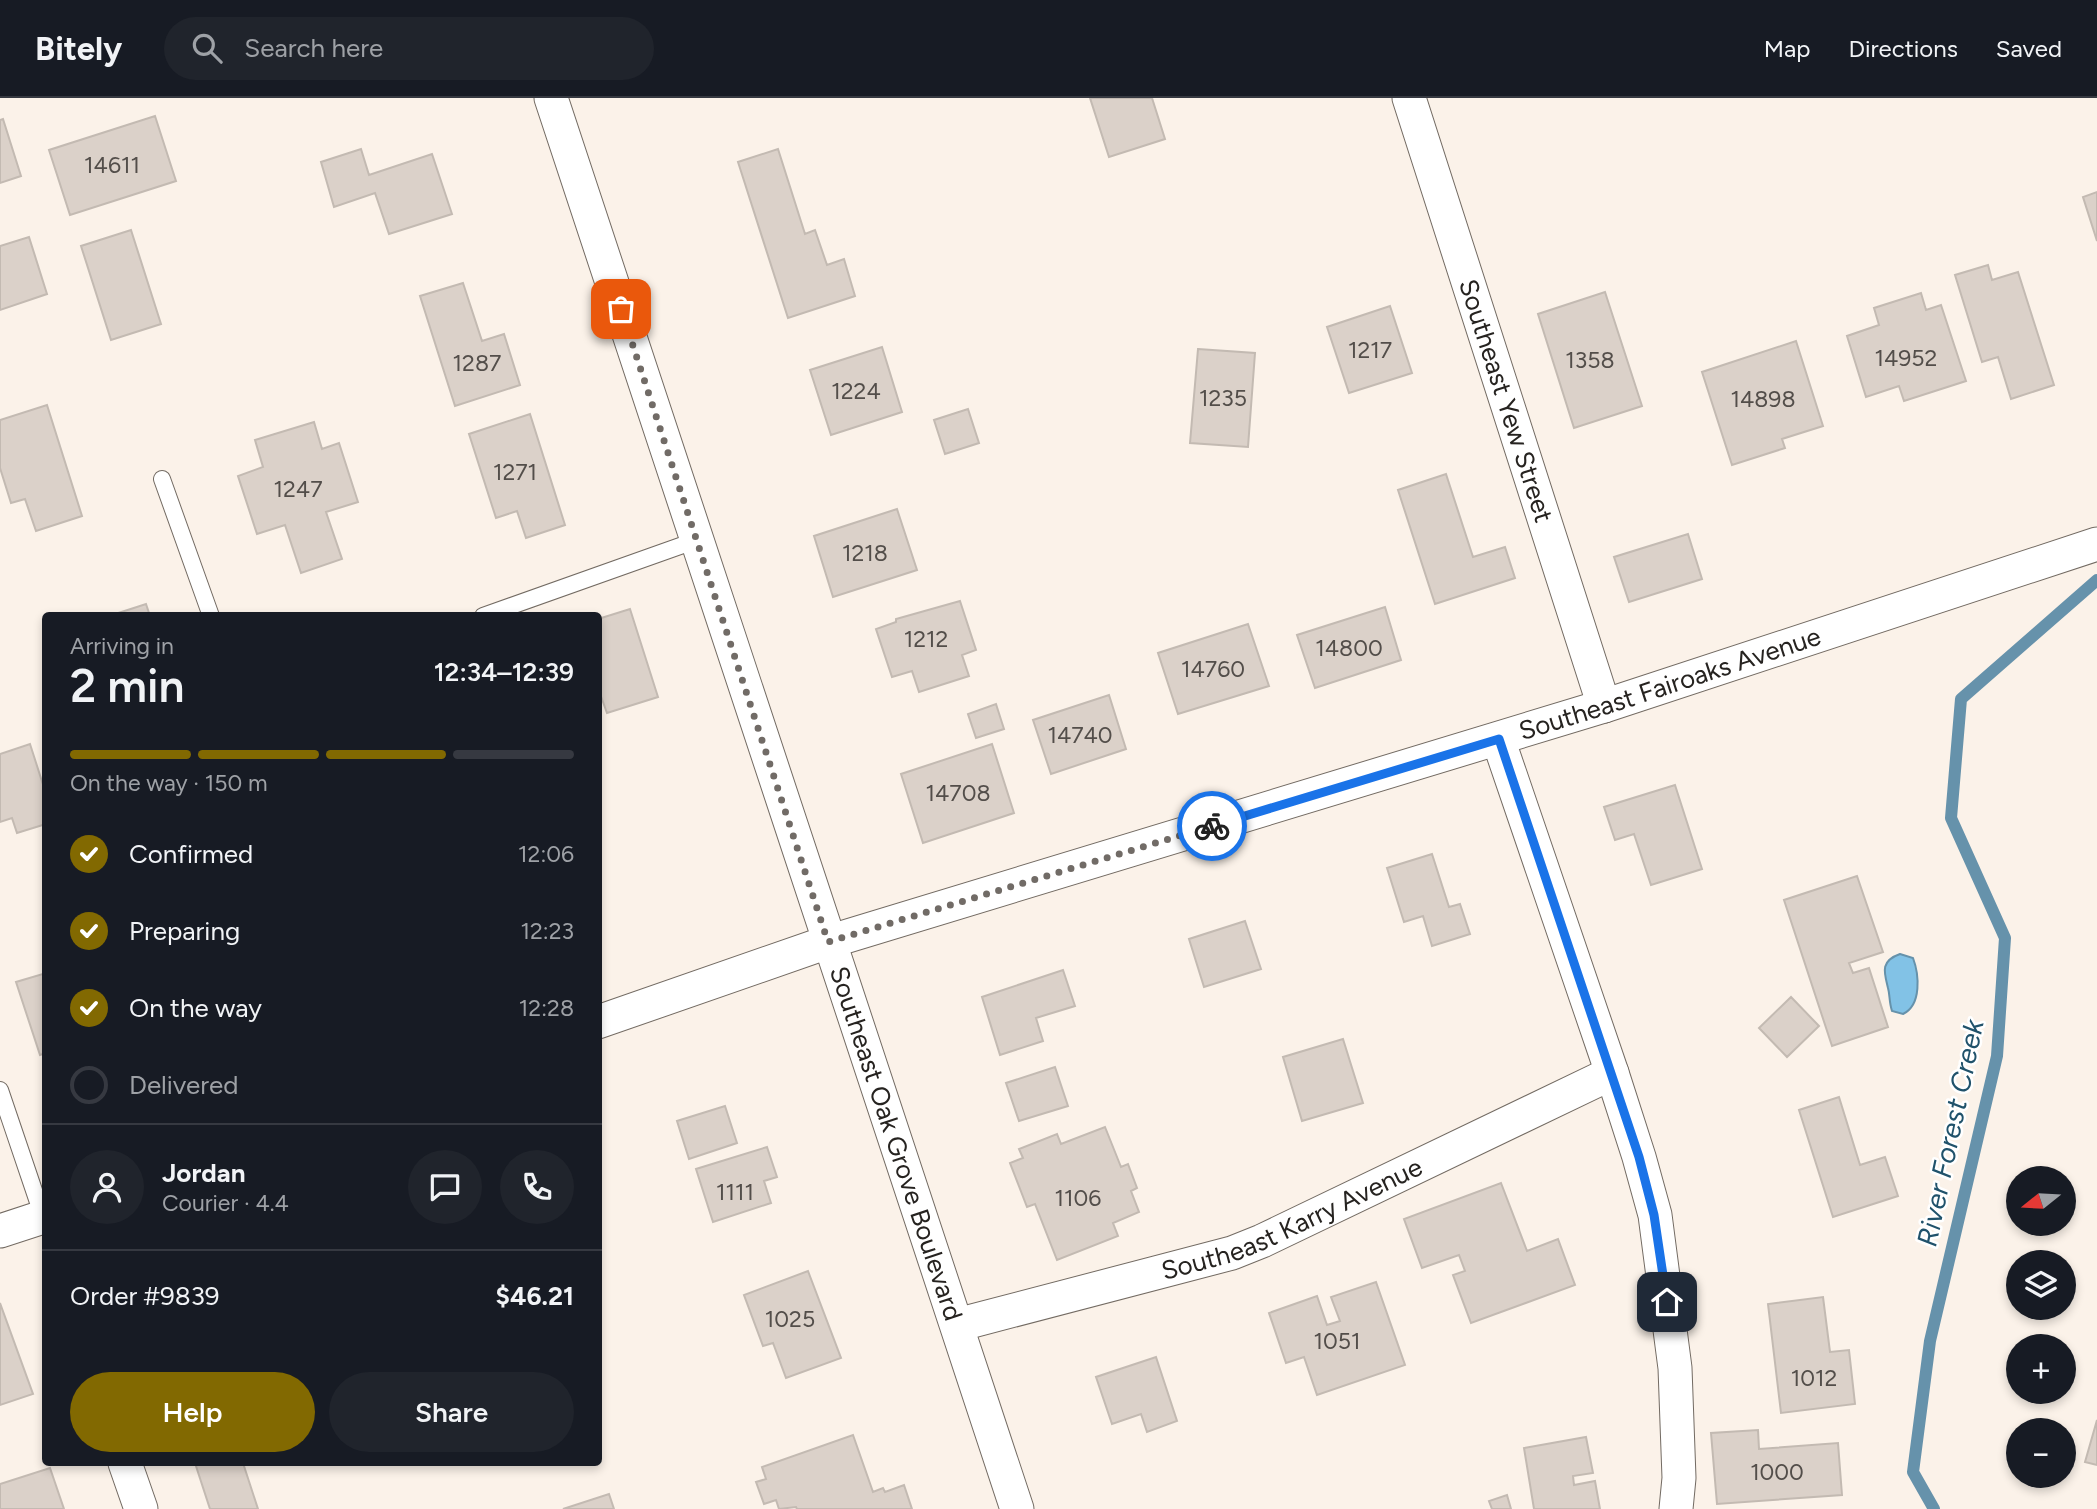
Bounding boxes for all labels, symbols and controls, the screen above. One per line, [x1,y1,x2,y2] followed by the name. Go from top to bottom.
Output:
[164,17,654,80] search box
[35,29,122,68] text: Bitely
[188,29,226,67] icon: search
[244,32,383,64] text: Search here
[1764,34,1810,63] text: Map
[1848,34,1958,63] text: Directions
[1996,34,2062,63] text: Saved
[84,151,140,179] house number: 14611
[1452,275,1560,527] street label: Southeast Yew Street
[591,279,651,339] pin
[602,290,640,328] icon: bag
[1348,336,1392,364] house number: 1217
[1875,344,1937,372] house number: 14952
[1565,346,1615,374] house number: 1358
[453,349,501,377] house number: 1287
[831,377,881,405] house number: 1224
[1199,384,1247,412] house number: 1235
[1730,385,1796,413] house number: 14898
[493,458,537,486] house number: 1271
[274,475,323,503] house number: 1247
[842,539,888,567] house number: 1218
[1515,620,1825,747] street label: Southeast Fairoaks Avenue
[904,625,948,653] house number: 1212
[70,632,174,660] text: Arriving in
[1315,634,1383,662] house number: 14800
[1181,655,1245,683] house number: 14760
[434,656,574,688] text: 12:34–12:39
[70,658,185,714] text: 2 min
[1047,721,1113,749] house number: 14740
[70,769,267,797] text: On the way · 150 m
[926,779,991,807] house number: 14708
[1177,791,1247,861] courier
[1193,807,1231,845] icon: bike
[70,835,108,873] icon: check
[129,838,253,870] text: Confirmed
[518,840,574,868] text: 12:06
[70,912,108,950] icon: check
[129,915,240,947] text: Preparing
[520,917,574,945] text: 12:23
[823,962,970,1325] street label: Southeast Oak Grove Boulevard
[70,989,108,1027] icon: check
[129,992,262,1024] text: On the way
[519,994,574,1022] text: 12:28
[1909,1015,1991,1250] water label: River Forest Creek
[129,1069,238,1101] text: Delivered
[70,1150,144,1224] button: person
[408,1150,482,1224] button: chat
[500,1150,574,1224] button: phone
[1158,1151,1427,1287] street label: Southeast Karry Avenue
[162,1157,245,1189] text: Jordan
[2006,1166,2076,1236] north arrow
[2006,1166,2076,1488] map controls
[716,1178,754,1206] house number: 1111
[1055,1184,1101,1212] house number: 1106
[162,1189,289,1217] text: Courier · 4.4
[2006,1250,2076,1320] button: layers
[1637,1272,1697,1332] pin
[70,1280,220,1312] text: Order #9839
[496,1280,574,1312] text: $46.21
[1648,1283,1686,1321] icon: home
[765,1305,815,1333] house number: 1025
[1314,1327,1360,1355] house number: 1051
[2006,1334,2076,1404] button: +
[1791,1364,1837,1392] house number: 1012
[70,1372,315,1452] button: Help
[329,1372,574,1452] button: Share
[2006,1418,2076,1488] button: −
[1750,1458,1804,1486] house number: 1000

